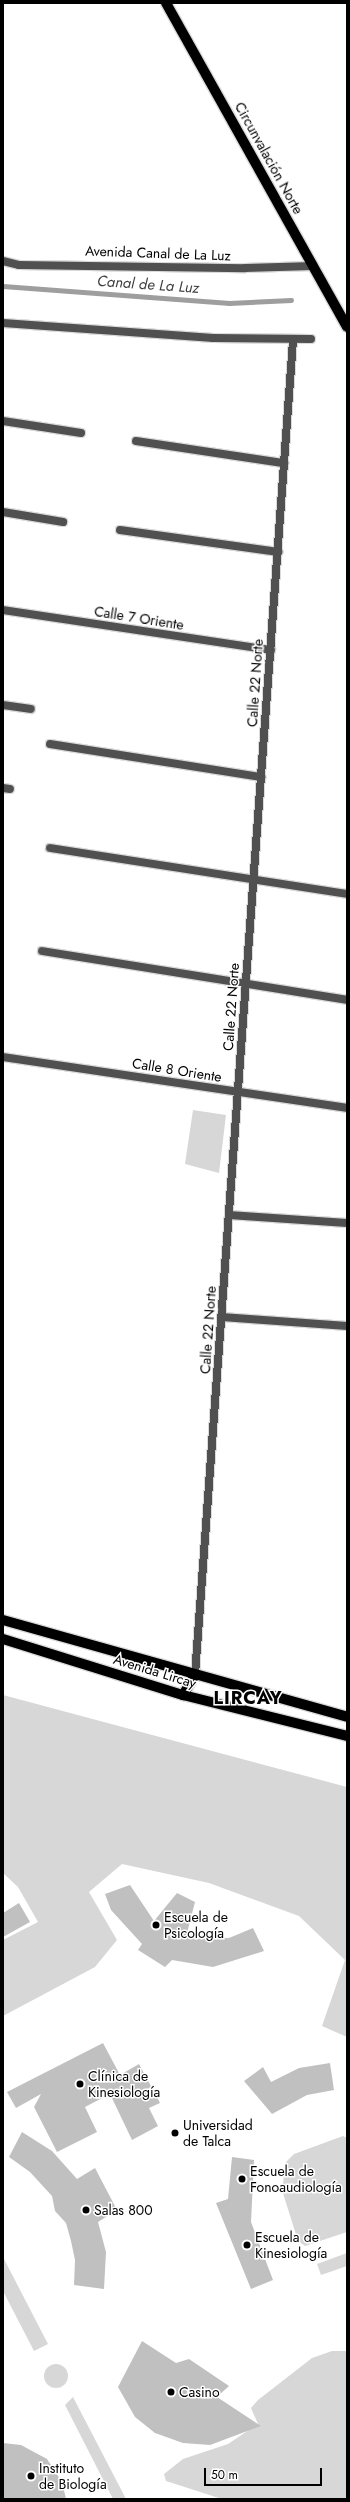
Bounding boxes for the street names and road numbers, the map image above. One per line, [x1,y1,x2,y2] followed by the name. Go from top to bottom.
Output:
[231,99,307,217] street label: Circunvalación Norte
[85,242,231,264] street label: Avenida Canal de La Luz
[93,603,185,633] street label: Calle 7 Oriente
[244,638,266,728] street label: Calle 22 Norte
[220,962,242,1052] street label: Calle 22 Norte
[131,1055,223,1085] street label: Calle 8 Oriente
[197,1285,219,1375] street label: Calle 22 Norte
[112,1650,198,1692] street label: Avenida Lircay

